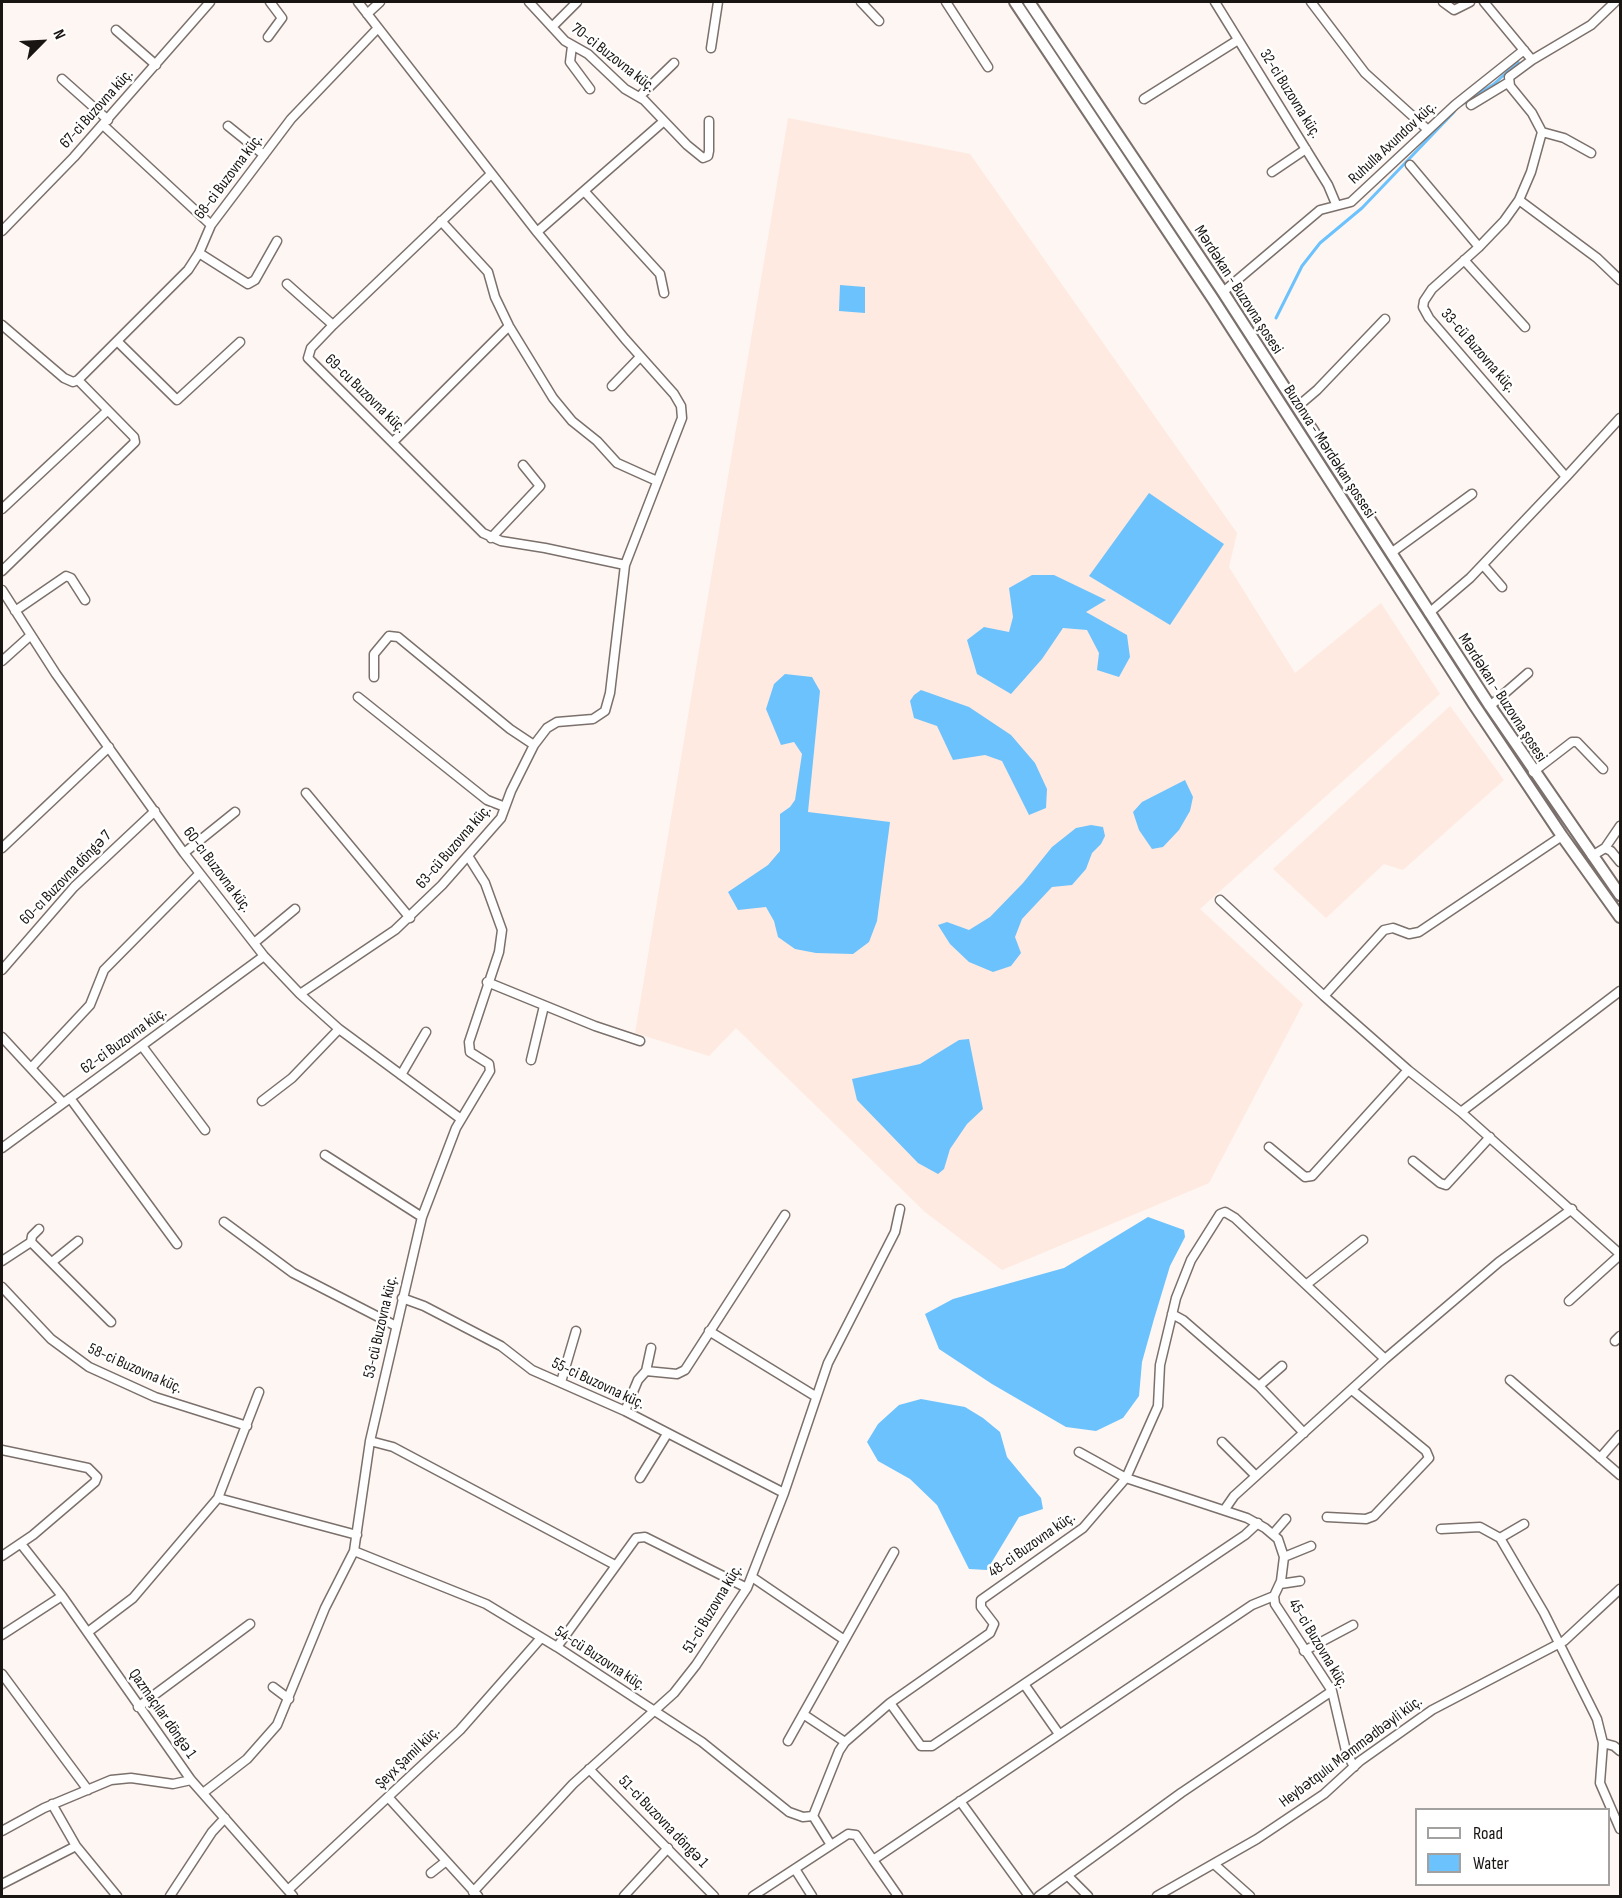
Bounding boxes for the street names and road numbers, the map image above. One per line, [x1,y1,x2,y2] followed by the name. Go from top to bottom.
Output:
[567,19,659,97] street label: 70-ci Buzovna küç.
[1255,46,1325,142] street label: 32-ci Buzovna küç.
[56,65,138,153] street label: 67-ci Buzovna küç.
[1345,97,1441,189] street label: Ruhulla Axundov küç.
[191,131,267,223] street label: 68-ci Buzovna küç.
[1189,222,1287,358] street label: Mərdəkan - Buzovna şosesi
[1436,305,1520,397] street label: 33-cü Buzovna küç.
[320,350,410,438] street label: 69-cu Buzovna küç.
[1279,382,1379,522] street label: Buzonva - Mərdəkan şossesi
[1453,630,1551,766] street label: Mərdəkan - Buzovna şosesi
[412,801,496,893] street label: 63-cü Buzovna küç.
[179,823,255,917] street label: 60-cı Buzovna küç.
[16,827,116,929] street label: 60-cı Buzovna döngə 7
[77,1003,171,1079] street label: 62-ci Buzovna küç.
[360,1274,402,1380] street label: 53-cü Buzovna küç.
[85,1340,185,1398] street label: 58-ci Buzovna küç.
[548,1354,648,1414] street label: 55-ci Buzovna küç.
[985,1508,1079,1582] street label: 48-ci Buzovna küç.
[679,1561,747,1657] street label: 51-ci Buzovna küç.
[1284,1596,1352,1692] street label: 45-ci Buzovna küç.
[551,1622,649,1696] street label: 54-cü Buzovna küç.
[124,1665,200,1763] street label: Qazmaçılar döngə 1
[1276,1692,1426,1812] street label: Heybətqulu Məmmədbəyli küç.
[372,1723,444,1793] street label: Şeyx Şamil küç.
[614,1772,712,1872] street label: 51-ci Buzovna döngə 1

